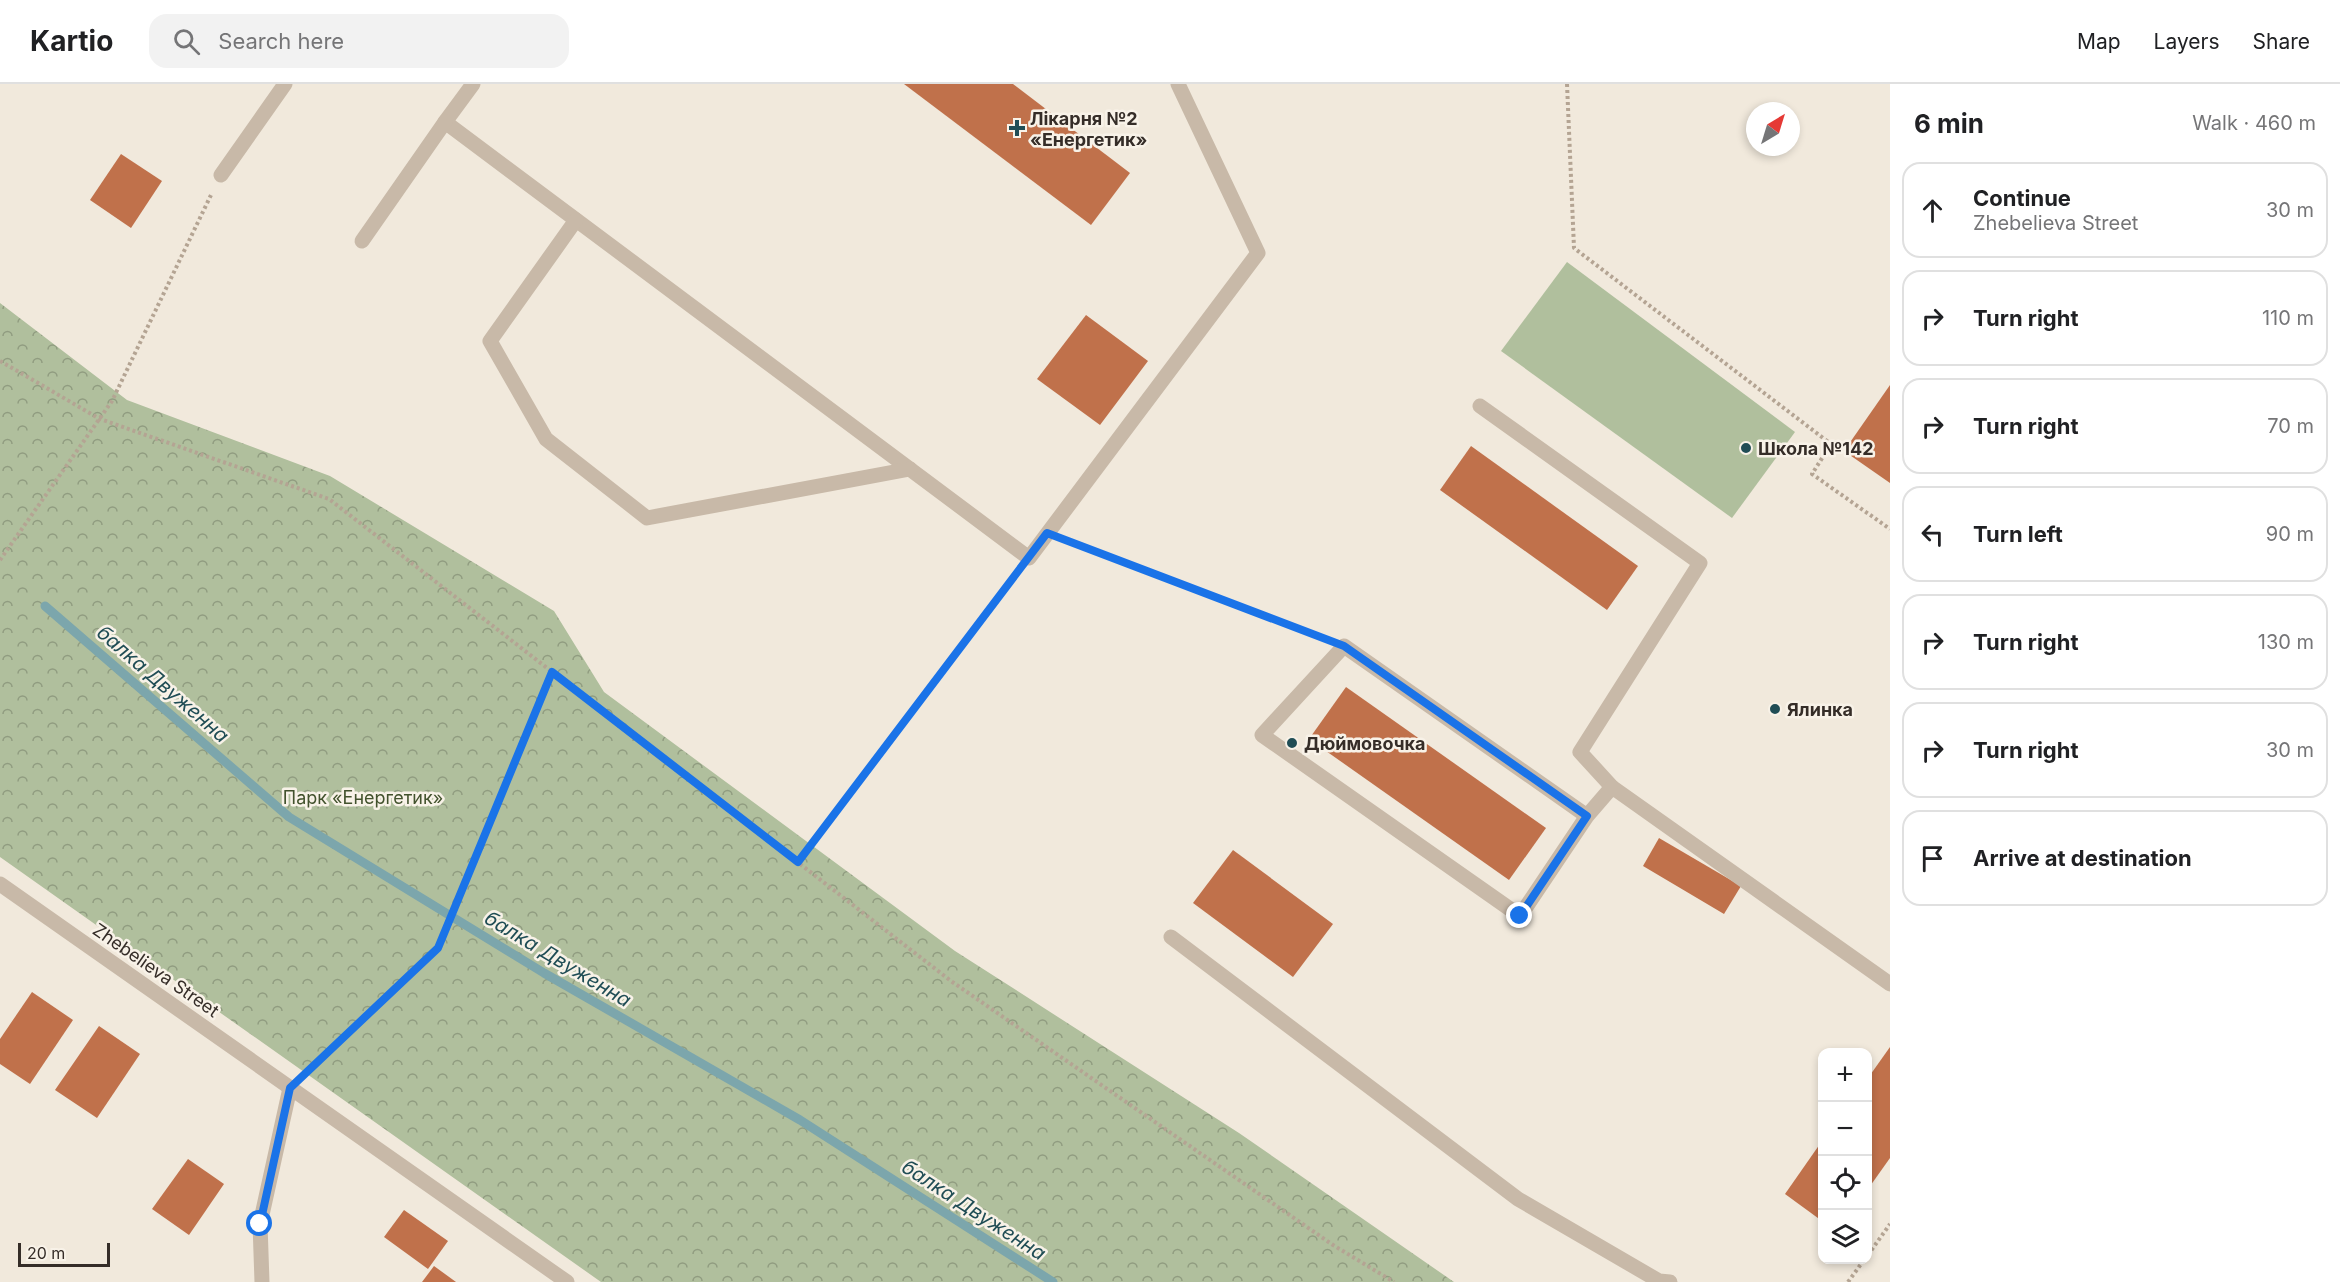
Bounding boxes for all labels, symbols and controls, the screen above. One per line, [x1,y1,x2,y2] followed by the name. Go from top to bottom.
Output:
[149,14,569,68] search box
[30,24,113,58] text: Kartio
[170,25,203,58] icon: search
[218,28,344,54] text: Search here
[2077,29,2121,54] text: Map
[2154,29,2220,54] text: Layers
[2253,29,2310,54] text: Share
[1746,102,1800,156] north arrow
[1030,108,1148,150] place label: Лікарня №2 «Енергетик»
[1914,108,1984,139] text: 6 min
[2192,111,2316,135] text: Walk · 460 m
[1008,119,1026,137] marker: Лікарня №2 «Енергетик»
[1973,185,2071,211] text: Continue
[1916,194,1949,227] icon: ahead
[2266,198,2314,222] text: 30 m
[1973,211,2138,235] text: Zhebelieva Street
[1916,302,1949,335] icon: right
[1973,305,2079,331] text: Turn right
[2262,306,2314,330] text: 110 m
[1916,410,1949,443] icon: right
[1973,413,2079,439] text: Turn right
[2267,414,2314,438] text: 70 m
[1758,438,1874,459] place label: Школа №142
[1739,441,1753,455] marker: Школа №142
[1916,518,1949,551] icon: left
[1973,521,2063,547] text: Turn left
[2266,522,2314,546] text: 90 m
[92,620,234,748] water label: балка Двуженна
[1916,626,1949,659] icon: right
[1973,629,2079,655] text: Turn right
[2258,630,2314,654] text: 130 m
[1787,699,1853,720] place label: Ялинка
[1768,702,1782,716] marker: Ялинка
[1304,733,1425,754] place label: Дюймовочка
[1916,734,1949,767] icon: right
[1285,736,1299,750] marker: Дюймовочка
[1973,737,2079,763] text: Turn right
[2266,738,2314,762] text: 30 m
[283,787,443,808] park label: Парк «Енергетик»
[1916,842,1949,875] icon: arrive
[1973,845,2192,871] text: Arrive at destination
[1506,902,1532,928] route end
[480,906,636,1012] water label: балка Двуженна
[89,919,223,1021] street label: Zhebelieva Street
[1818,1048,1872,1264] map controls
[1818,1048,1872,1102] button: +
[1818,1102,1872,1156] button: −
[898,1155,1050,1265] water label: балка Двуженна
[1818,1156,1872,1210] button: locate
[246,1210,272,1236] route start
[1818,1210,1872,1264] button: layers
[18,1240,110,1268] scale bar
[27,1243,65,1263] text: 20 m

